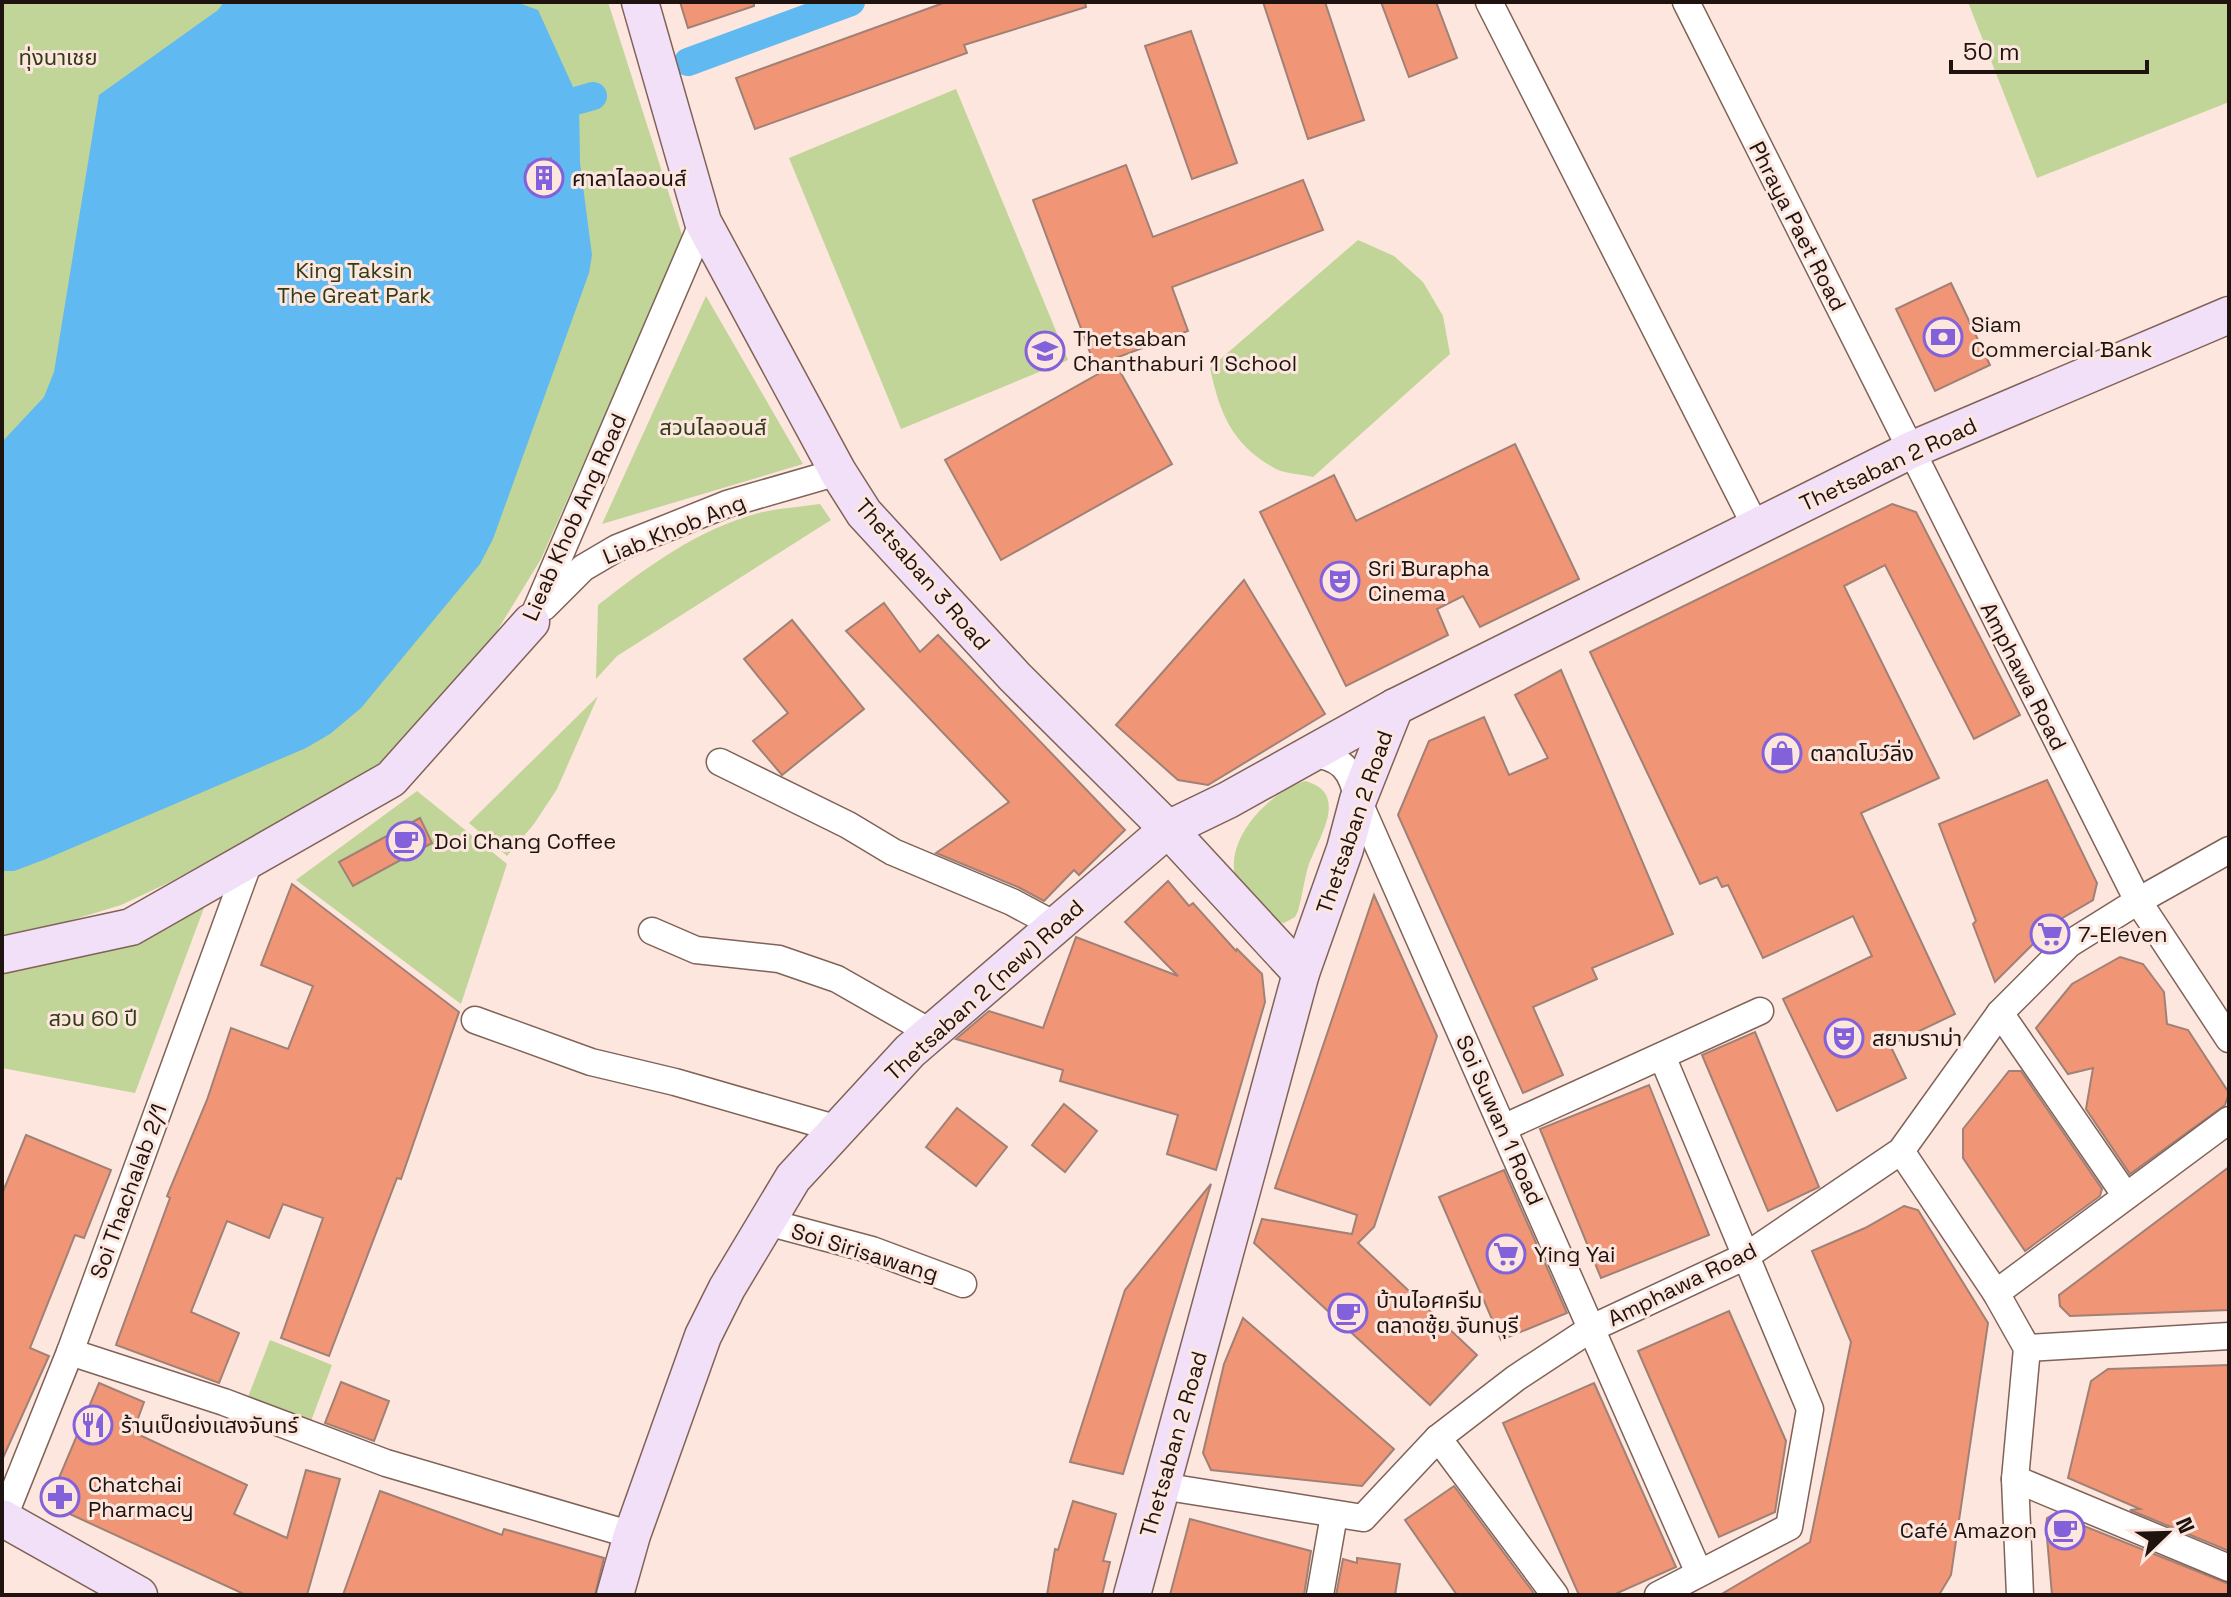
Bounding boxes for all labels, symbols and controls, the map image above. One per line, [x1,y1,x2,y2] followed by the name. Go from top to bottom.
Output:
[1951,24,2147,74] scale bar
[1963,36,2020,67] text: 50 m
[18,43,98,71] park label: ทุ่งนาเชย
[1743,137,1853,315] street label: Phraya Paet Road
[523,157,565,199] building icon: ศาลาไลออนส์
[572,164,687,192] place label: ศาลาไลออนส์
[277,256,431,309] park label: King Taksin The Great Park
[1971,310,2152,363] place label: Siam Commercial Bank
[1922,316,1964,358] bank icon: Siam Commercial Bank
[1073,324,1297,377] place label: Thetsaban Chanthaburi 1 School
[1024,330,1066,372] school or university icon: Thetsaban Chanthaburi 1 School
[516,409,632,625] street label: Lieab Khob Ang Road
[1795,411,1981,517] street label: Thetsaban 2 Road
[659,413,767,441] park label: สวนไลออนส์
[599,488,749,570] street label: Liab Khob Ang
[849,492,997,656] street label: Thetsaban 3 Road
[1368,554,1490,607] place label: Sri Burapha Cinema
[1319,560,1361,602] theatre icon: Sri Burapha Cinema
[1975,597,2073,755] street label: Amphawa Road
[1309,727,1399,917] street label: Thetsaban 2 Road
[1761,732,1803,774] shop icon: ตลาดโบว์ลิ่ง
[1810,739,1914,767] place label: ตลาดโบว์ลิ่ง
[385,820,427,862] cafe icon: Doi Chang Coffee
[434,827,616,855] place label: Doi Chang Coffee
[879,893,1089,1087] street label: Thetsaban 2 (new) Road
[2029,913,2071,955] supermarket icon: 7-Eleven
[2078,920,2167,948] place label: 7-Eleven
[48,1004,138,1032] park label: สวน 60 ปี
[1823,1017,1865,1059] theatre icon: สยามราม่า
[1872,1024,1962,1052] place label: สยามราม่า
[1450,1031,1550,1209] street label: Soi Suwan 1 Road
[83,1100,173,1282] street label: Soi Thachalab 2/1
[788,1216,942,1288] street label: Soi Sirisawang
[1485,1233,1527,1275] supermarket icon: Ying Yai
[1603,1236,1761,1332] street label: Amphawa Road
[1534,1240,1615,1268] place label: Ying Yai
[1376,1286,1519,1339] place label: บ้านไอศครีม ตลาดซุ้ย จันทบุรี
[1327,1292,1369,1334] cafe icon: บ้านไอศครีม ตลาดซุ้ย จันทบุรี
[1133,1348,1213,1540] street label: Thetsaban 2 Road
[72,1404,114,1446] restaurant icon: ร้านเป็ดย่งแสงจันทร์
[121,1411,299,1439] place label: ร้านเป็ดย่งแสงจันทร์
[88,1470,194,1523] place label: Chatchai Pharmacy
[39,1476,81,1518] pharmacy icon: Chatchai Pharmacy
[2127,1493,2207,1573] north arrow
[2044,1509,2086,1551] cafe icon: Café Amazon
[2170,1513,2201,1537] text: N
[1900,1516,2037,1544] place label: Café Amazon

